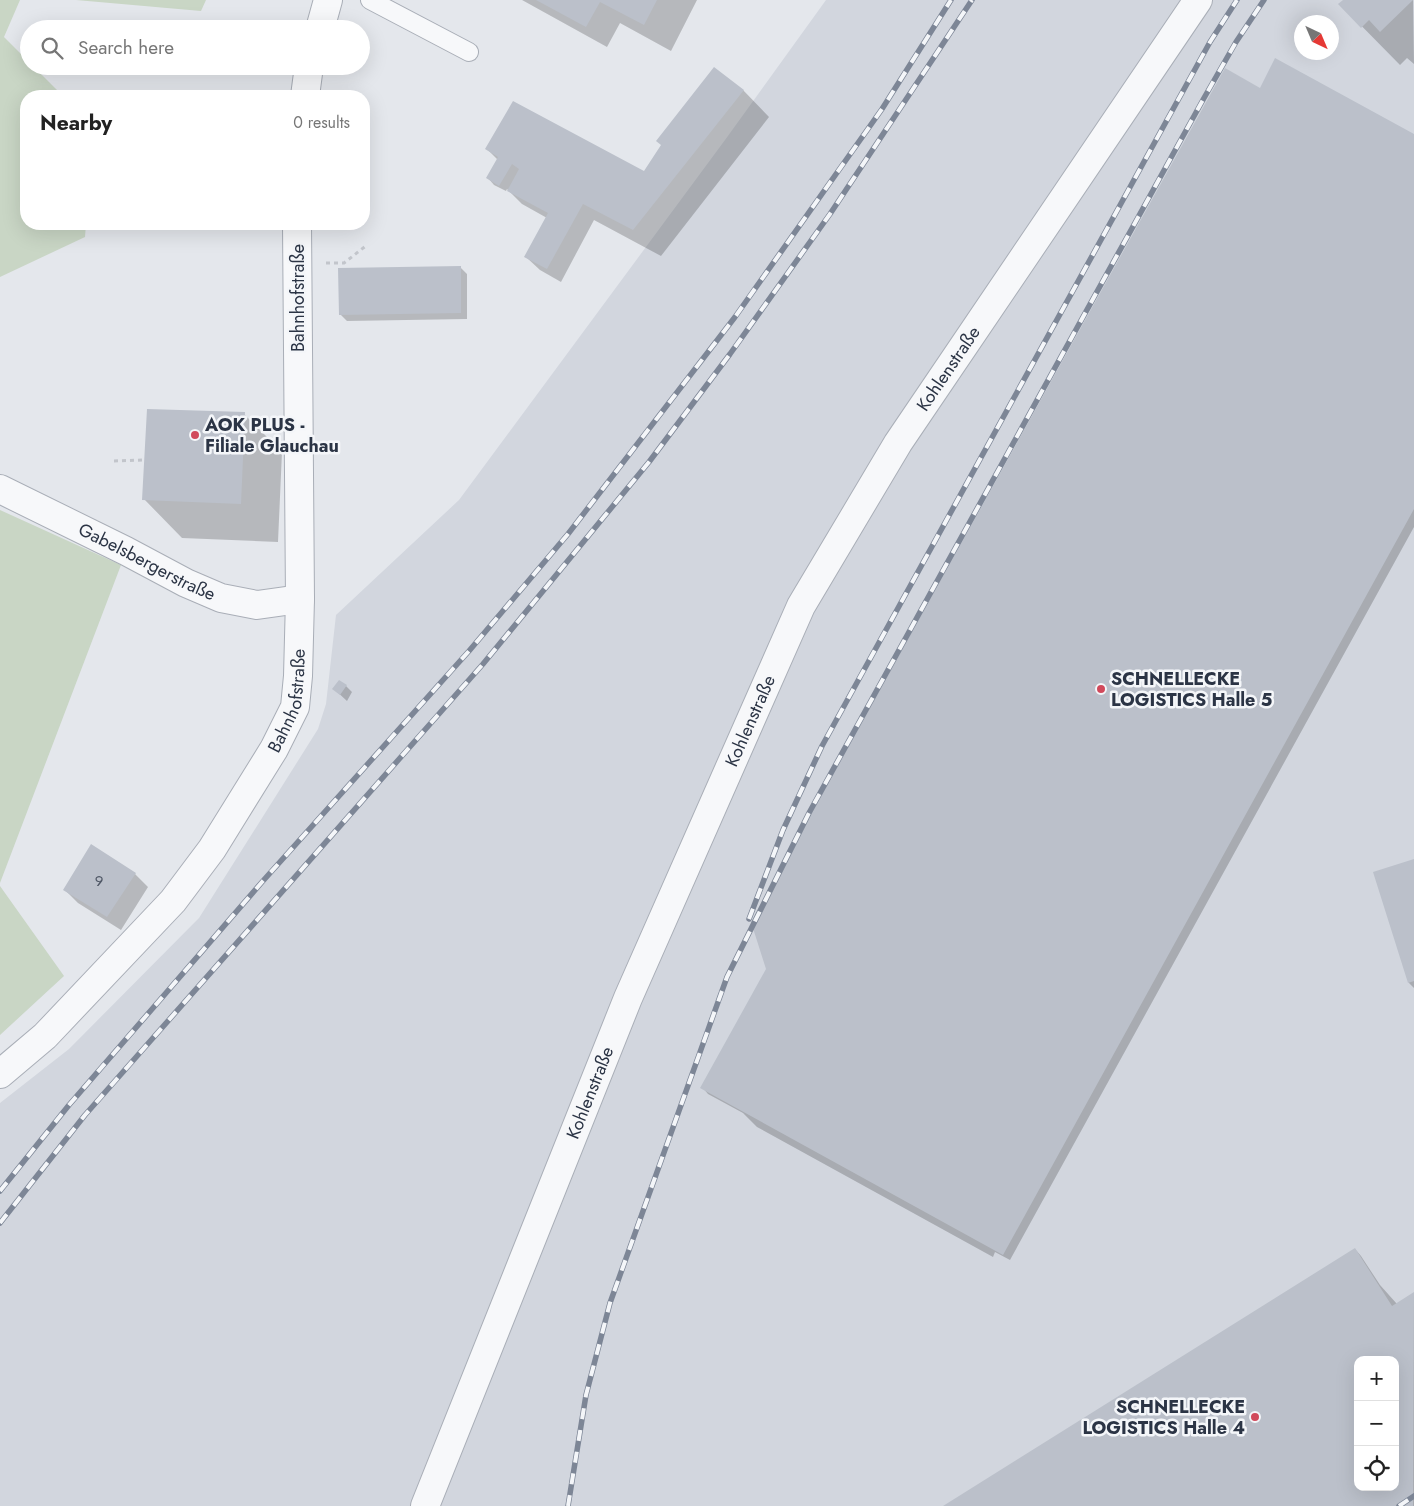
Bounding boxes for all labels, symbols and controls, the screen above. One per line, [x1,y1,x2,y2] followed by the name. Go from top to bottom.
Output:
[1294,15,1339,60] north arrow
[20,20,370,75] search box
[38,34,66,62] icon: search
[78,34,174,61] text: Search here
[40,108,112,138] text: Nearby
[293,111,350,134] text: 0 results
[285,244,311,352] street label: Bahnhofstraße
[910,321,987,416] street label: Kohlenstraße
[204,412,339,459] place label: AOK PLUS - Filiale Glauchau
[189,429,201,441] marker: AOK PLUS - Filiale Glauchau
[74,516,220,607] street label: Gabelsbergerstraße
[261,648,312,757] street label: Bahnhofstraße
[1111,666,1272,713] place label: SCHNELLECKE LOGISTICS Halle 5
[719,671,782,771] street label: Kohlenstraße
[1095,683,1107,695] marker: SCHNELLECKE LOGISTICS Halle 5
[95,870,103,892] house number: 9
[560,1043,620,1143] street label: Kohlenstraße
[1354,1356,1399,1491] map controls
[1354,1356,1399,1401] button: +
[1083,1394,1245,1441] place label: SCHNELLECKE LOGISTICS Halle 4
[1354,1401,1399,1446] button: −
[1249,1411,1261,1423] marker: SCHNELLECKE LOGISTICS Halle 4
[1354,1446,1399,1491] button: locate

